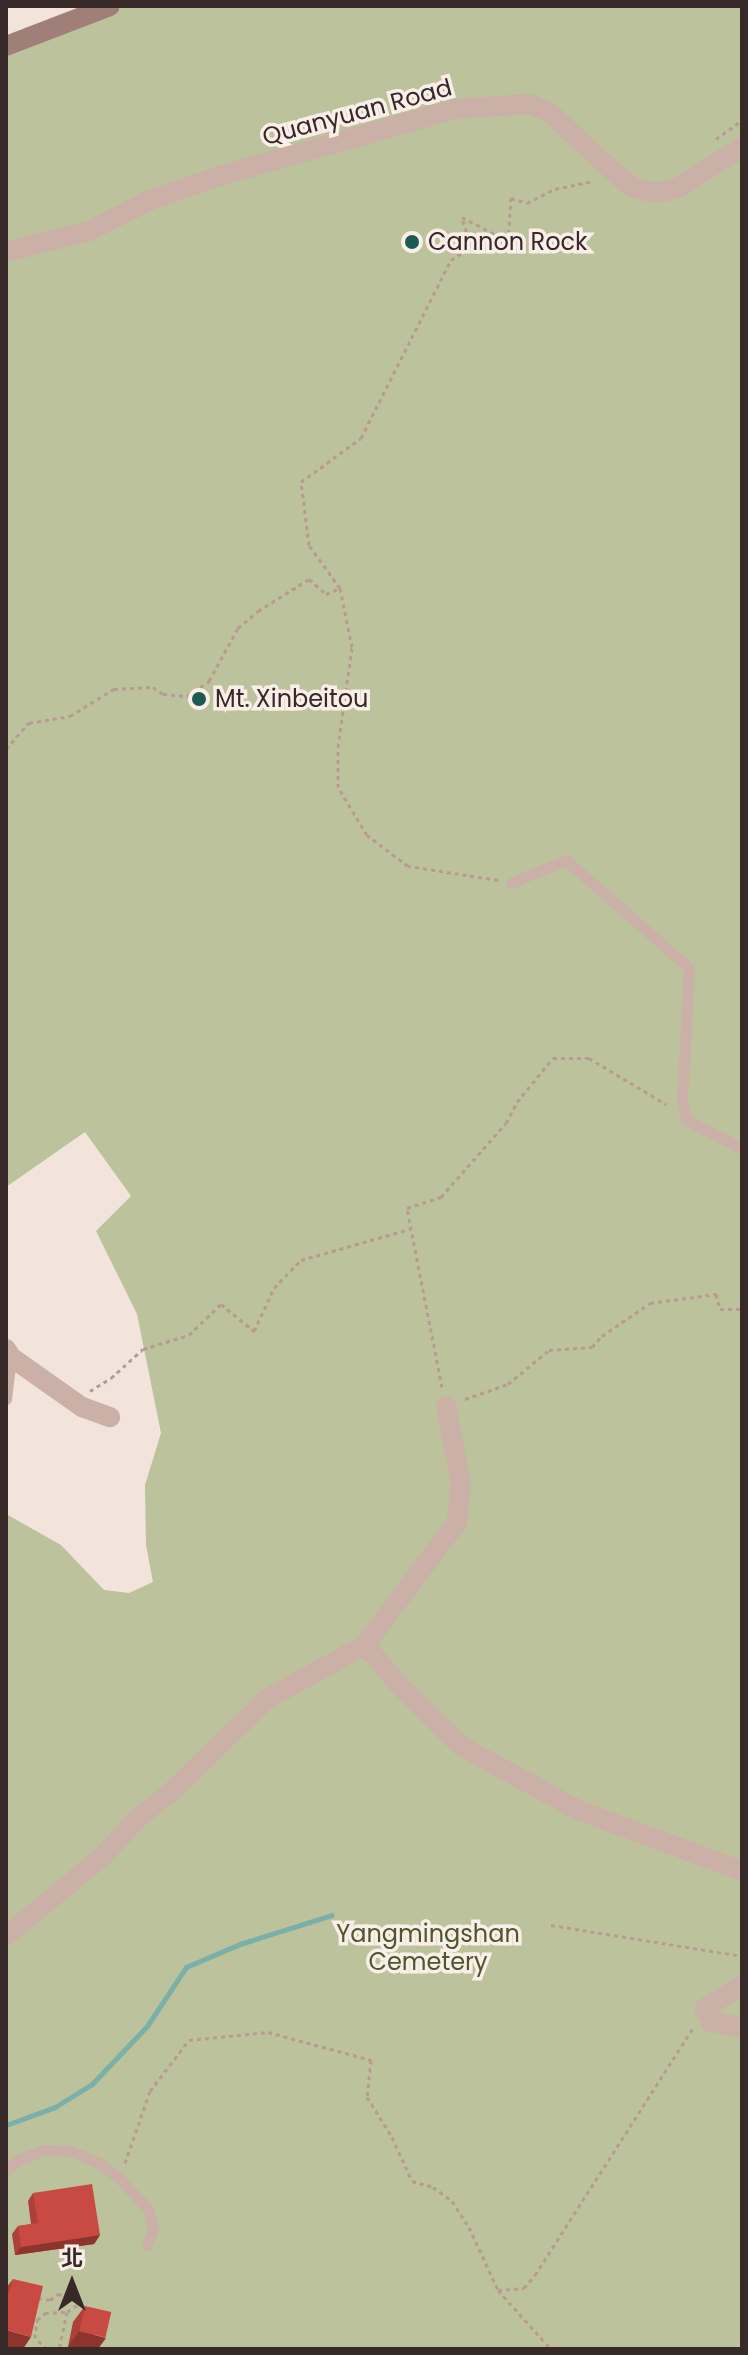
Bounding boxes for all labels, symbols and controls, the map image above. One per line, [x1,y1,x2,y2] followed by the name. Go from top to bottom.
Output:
[259,73,455,151] street label: Quanyuan Road
[428,228,587,256] place label: Cannon Rock
[403,233,421,251] marker: Cannon Rock
[215,685,368,713] place label: Mt. Xinbeitou
[190,690,208,708] marker: Mt. Xinbeitou
[336,1920,520,1976] park label: Yangmingshan Cemetery
[32,2243,112,2323] north arrow
[61,2243,83,2274] text: 北

